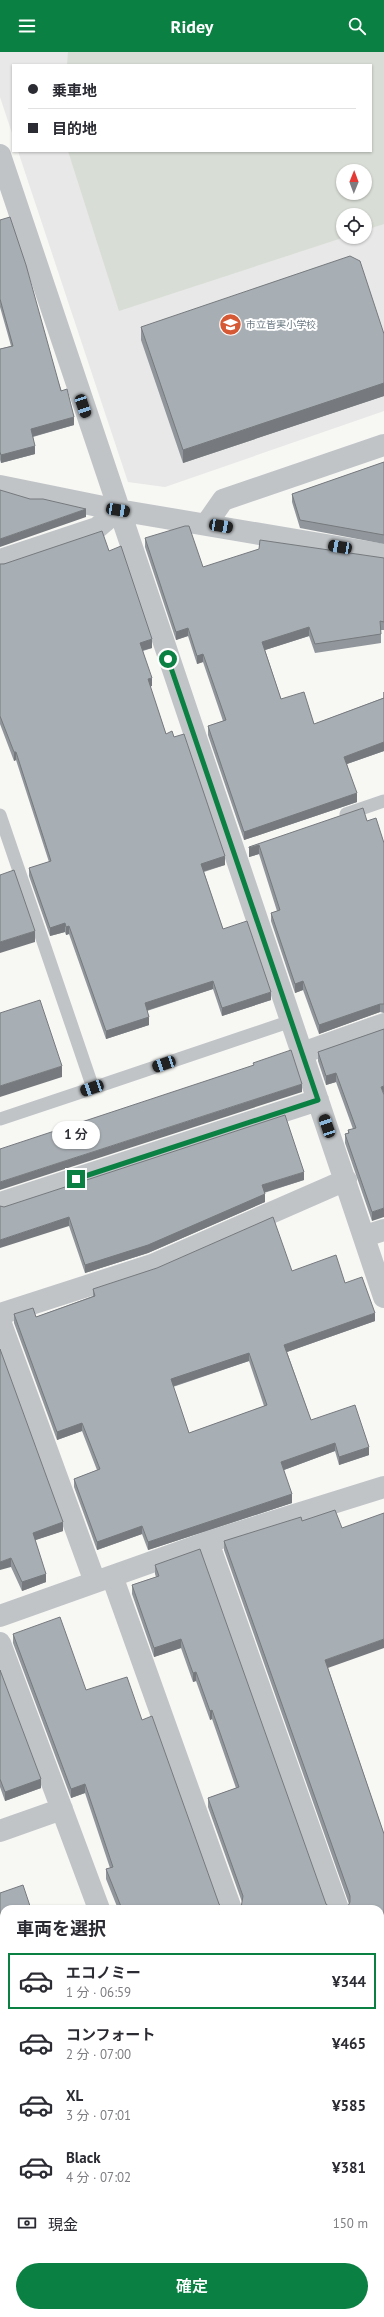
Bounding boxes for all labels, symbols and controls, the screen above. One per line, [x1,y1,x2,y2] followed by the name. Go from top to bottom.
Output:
[16,15,38,37] icon: menu
[171,15,213,38] text: Ridey
[346,15,368,37] icon: search
[52,81,97,100] text: 乗車地
[52,119,97,138] text: 目的地
[336,164,372,200] north arrow
[336,164,372,244] map controls
[336,208,372,244] button: locate
[217,311,243,337] school or university icon: 市立皆実小学校
[246,318,316,331] place label: 市立皆実小学校
[73,393,93,419] car
[105,502,131,518] car
[208,518,234,534] car
[327,539,353,555] car
[159,650,177,668] route start
[151,1054,177,1074] car
[79,1078,105,1098] car
[317,1113,337,1139] car
[52,1121,100,1149] callout: 1 分
[64,1126,88,1143] text: 1 分
[67,1170,85,1188] route end
[16,1917,106,1940] text: 車両を選択
[18,1963,54,1999] icon: car
[66,1963,141,1982] text: エコノミー
[332,1972,366,1991] text: ¥344
[66,1984,131,2001] text: 1 分 · 06:59
[18,2025,54,2061] icon: car
[66,2025,156,2044] text: コンフォート
[332,2034,366,2053] text: ¥465
[66,2046,131,2063] text: 2 分 · 07:00
[66,2086,83,2105] text: XL
[18,2087,54,2123] icon: car
[332,2096,366,2115] text: ¥585
[66,2107,131,2124] text: 3 分 · 07:01
[66,2148,101,2167] text: Black
[18,2149,54,2185] icon: car
[332,2158,366,2177] text: ¥381
[66,2169,131,2186] text: 4 分 · 07:02
[16,2212,38,2234] icon: cash
[48,2215,78,2234] text: 現金
[333,2215,368,2232] text: 150 m
[16,2263,368,2309] button: 確定

